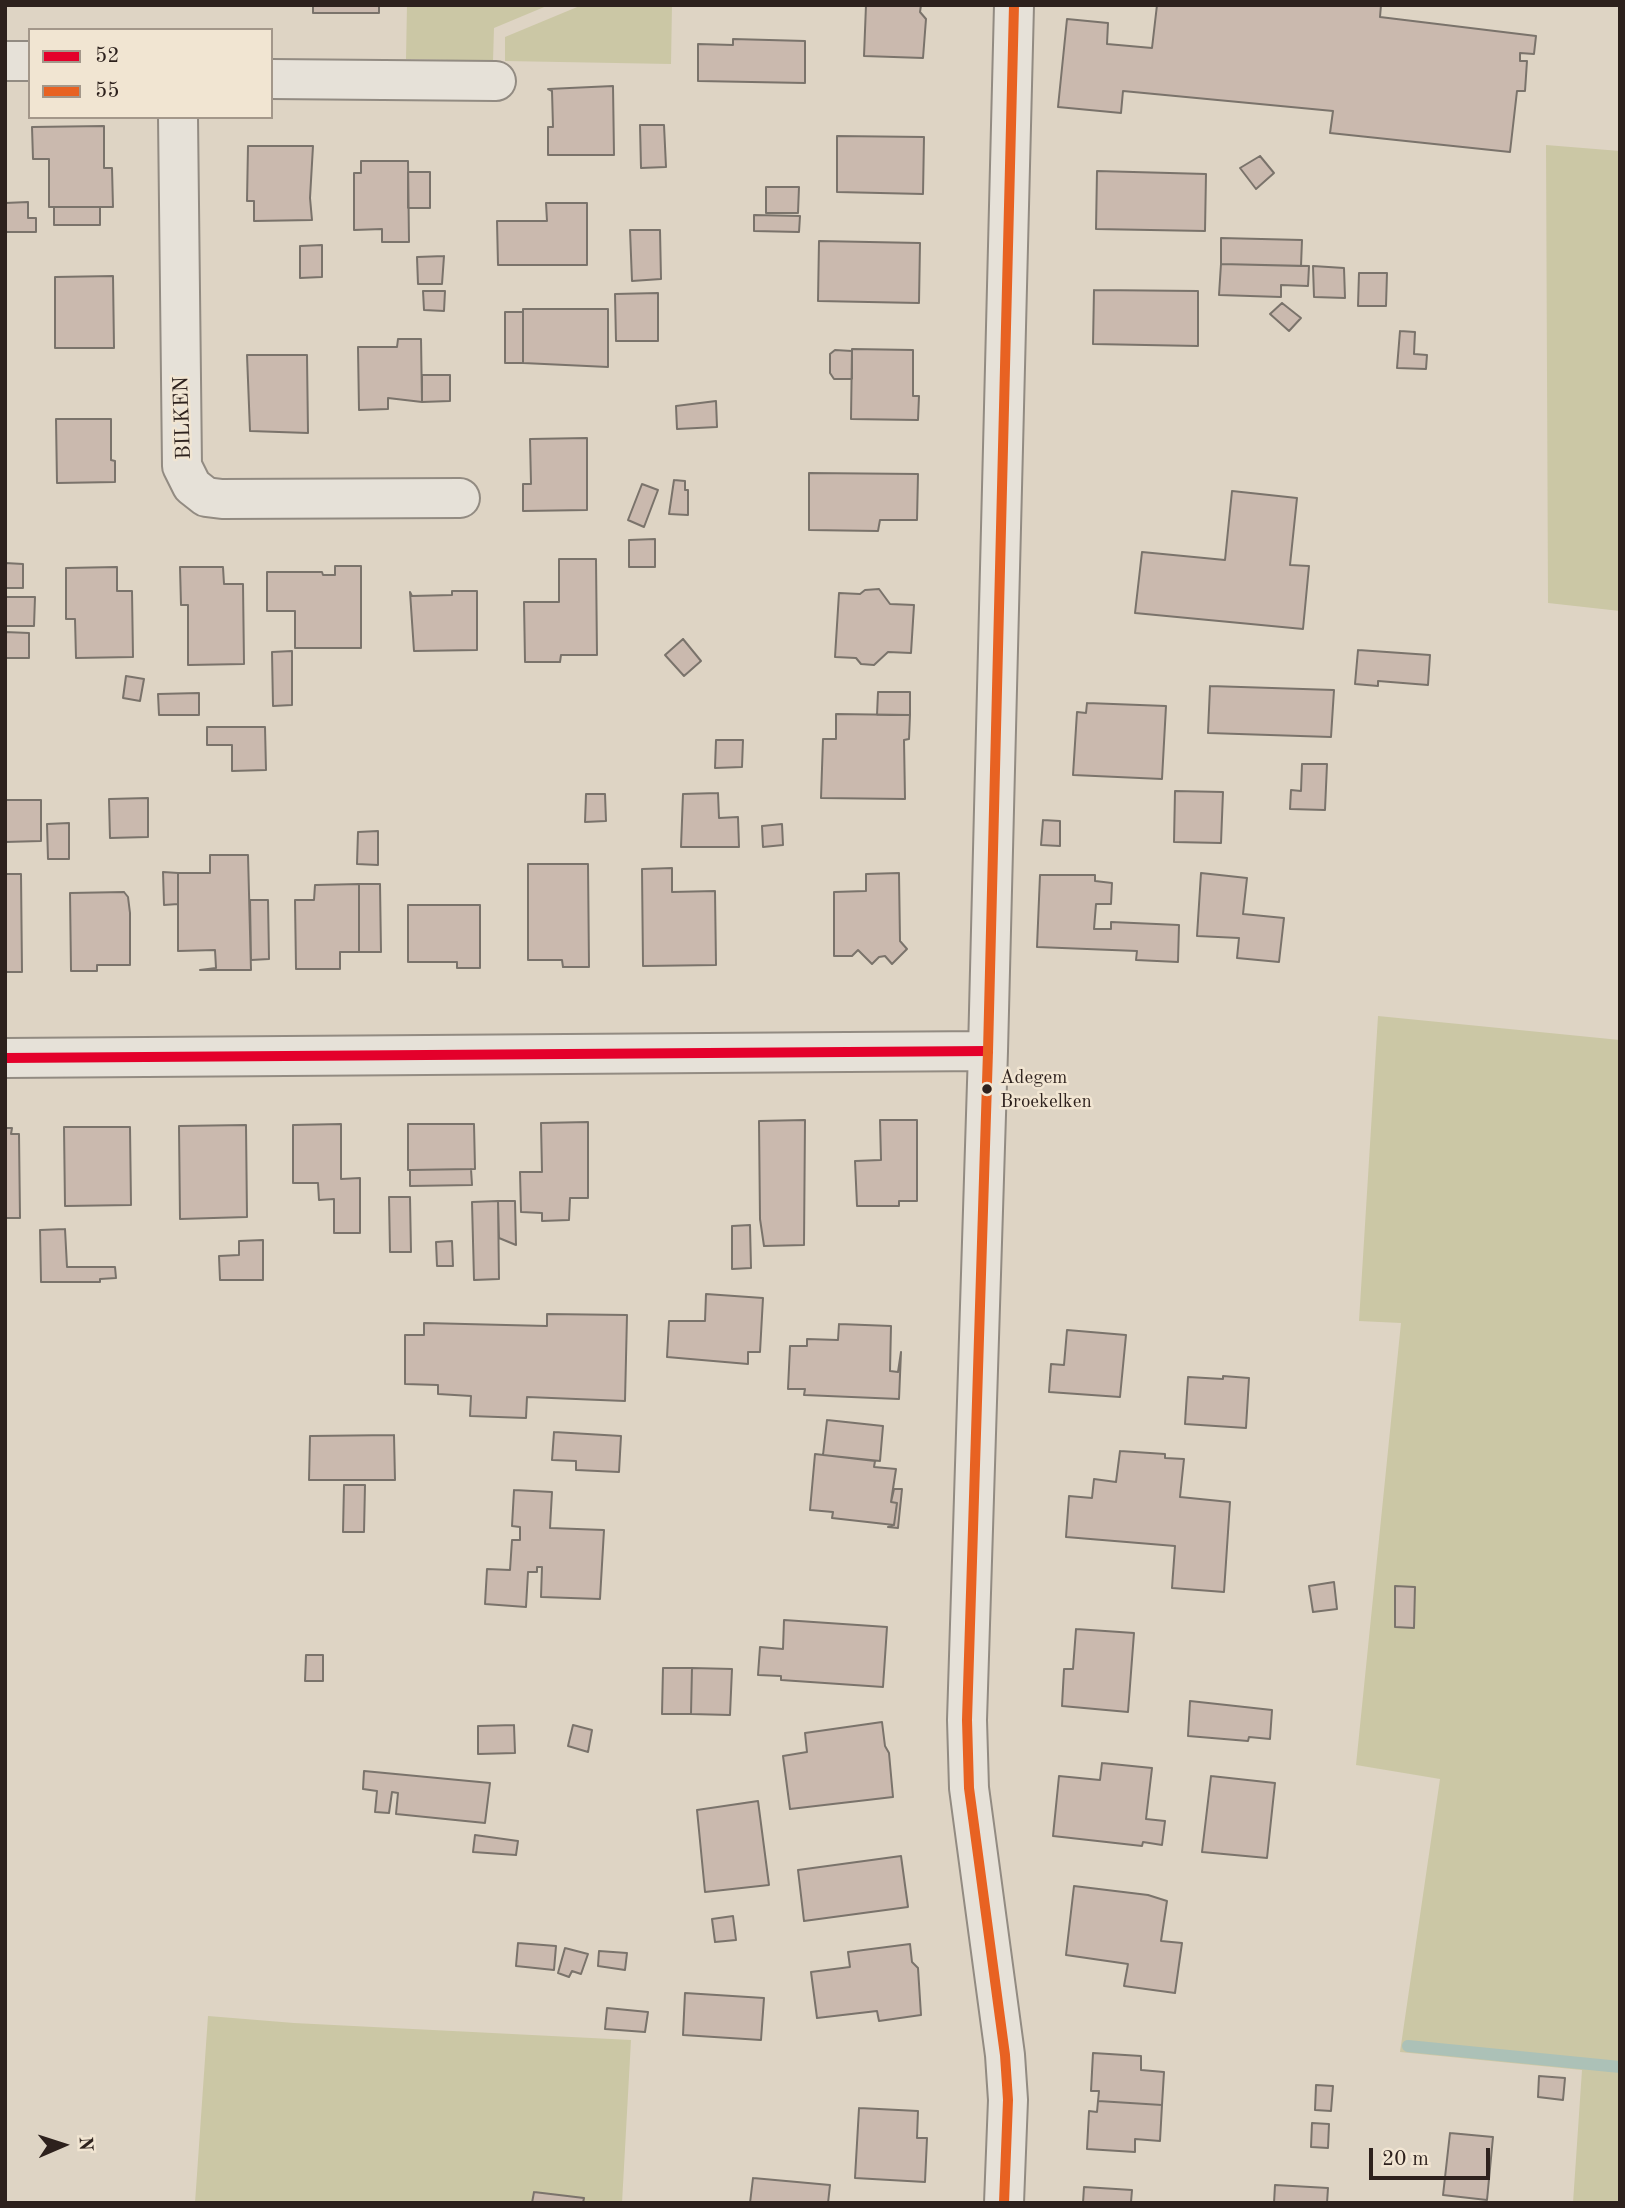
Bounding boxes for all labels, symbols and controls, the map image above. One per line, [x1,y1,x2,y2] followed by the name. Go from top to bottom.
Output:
[28,28,273,119] legend
[95,46,119,67] text: 52
[95,81,119,102] text: 55
[169,376,197,460] street label: BILKEN
[1000,1067,1092,1111] place label: Adegem Broekelken
[980,1082,994,1096] marker: Adegem Broekelken
[28,2110,98,2180] north arrow
[1373,2134,1494,2178] scale bar
[75,2136,94,2152] text: N
[1382,2149,1429,2170] text: 20 m

